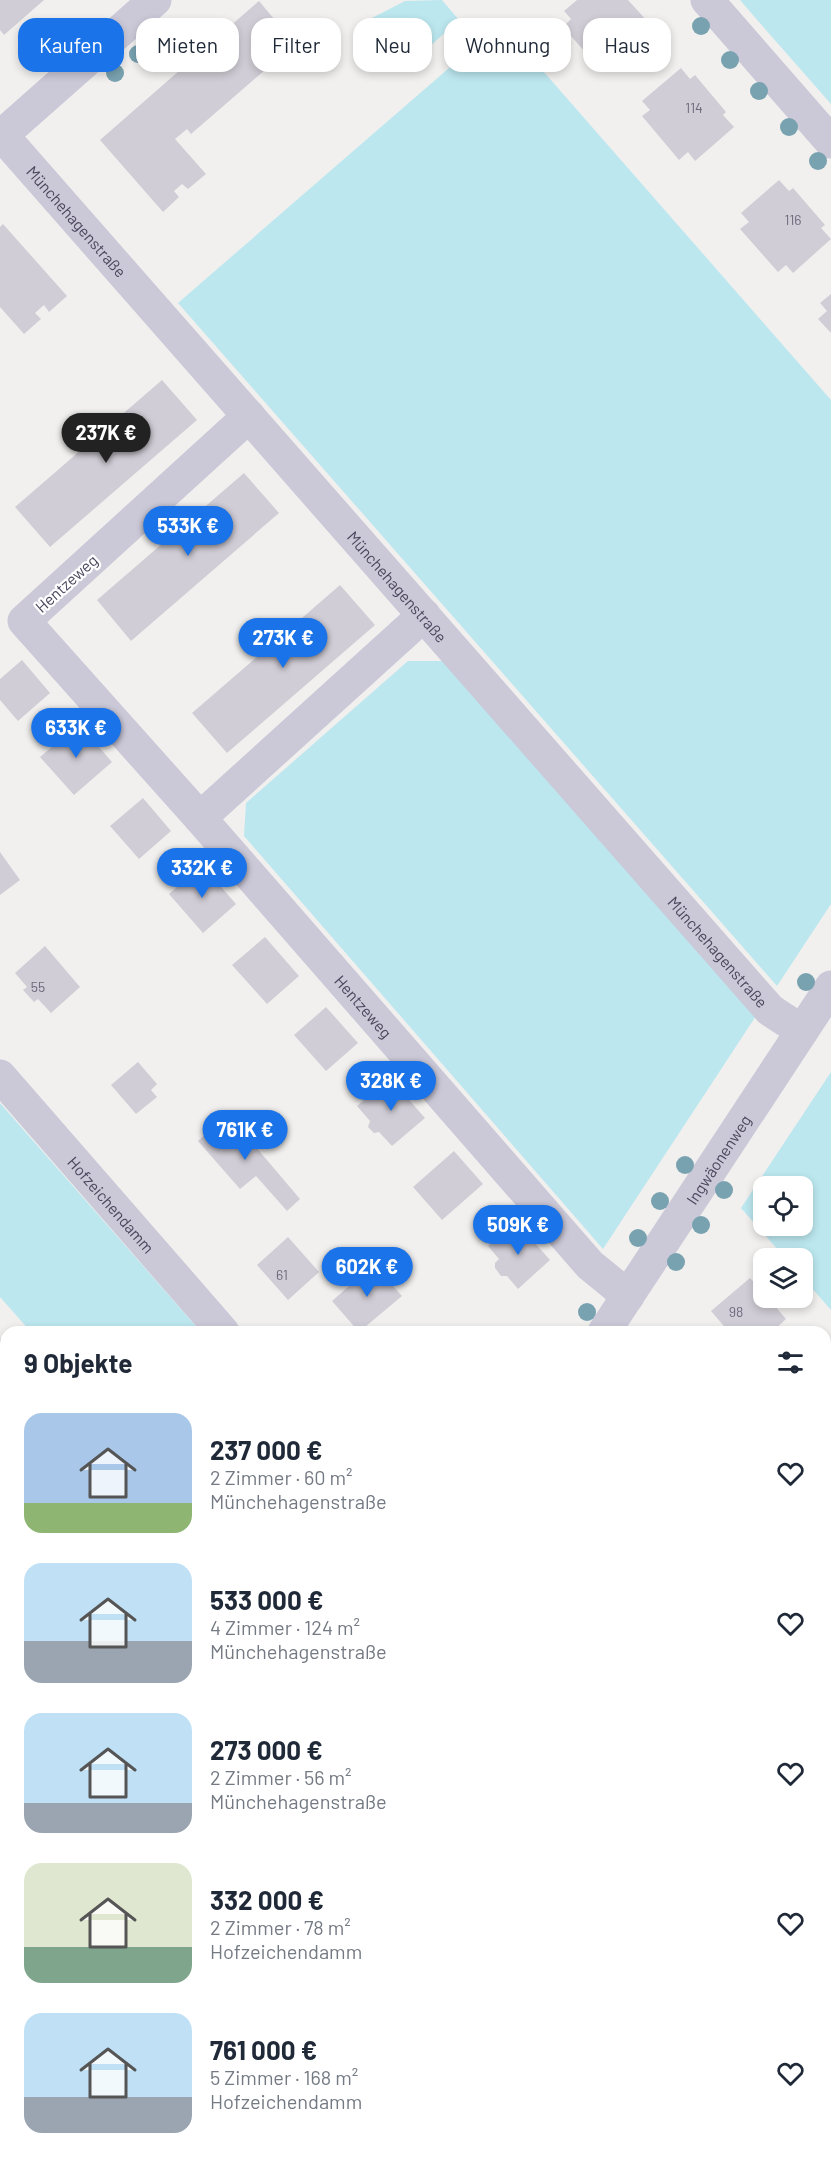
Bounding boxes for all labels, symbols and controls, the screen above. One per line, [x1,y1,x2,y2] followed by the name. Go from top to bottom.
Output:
[18,18,124,72] chip: Kaufen
[136,18,239,72] chip: Mieten
[251,18,341,72] chip: Filter
[353,18,432,72] chip: Neu
[444,18,571,72] chip: Wohnung
[583,18,671,72] chip: Haus
[685,99,703,116] house number: 114
[23,162,131,280] street label: Münchehagenstraße
[784,211,802,228] house number: 116
[57,413,155,464] pin: 237K €
[76,420,136,444] text: 237K €
[139,506,237,557] pin: 533K €
[157,513,219,537] text: 533K €
[344,527,452,646] street label: Münchehagenstraße
[31,550,101,616] street label: Hentzeweg
[234,618,332,669] pin: 273K €
[252,625,314,649] text: 273K €
[27,708,125,759] pin: 633K €
[45,715,107,739] text: 633K €
[153,848,251,899] pin: 332K €
[171,855,233,879] text: 332K €
[665,892,772,1011] street label: Münchehagenstraße
[331,971,397,1041] street label: Hentzeweg
[31,978,45,995] house number: 55
[342,1061,440,1112] pin: 328K €
[360,1068,422,1092] text: 328K €
[196,1110,294,1161] pin: 761K €
[681,1111,754,1207] street label: Ingwäonenweg
[217,1117,273,1141] text: 761K €
[64,1152,159,1256] street label: Hofzeichendamm
[753,1176,813,1308] map controls
[753,1176,813,1236] button: locate
[469,1205,567,1256] pin: 509K €
[487,1212,549,1236] text: 509K €
[318,1247,416,1298] pin: 602K €
[753,1248,813,1308] button: layers
[336,1254,398,1278] text: 602K €
[276,1266,288,1283] house number: 61
[729,1303,743,1320] house number: 98
[774,1346,807,1379] icon: filters
[24,1347,132,1378] text: 9 Objekte
[210,1434,322,1465] text: 237 000 €
[72,1437,144,1509] icon: home
[774,1457,807,1490] icon: heart
[210,1465,353,1489] text: 2 Zimmer · 60 m²
[210,1489,387,1513] text: Münchehagenstraße
[210,1584,323,1615] text: 533 000 €
[72,1587,144,1659] icon: home
[774,1607,807,1640] icon: heart
[210,1615,360,1639] text: 4 Zimmer · 124 m²
[210,1639,387,1663] text: Münchehagenstraße
[210,1734,323,1765] text: 273 000 €
[72,1737,144,1809] icon: home
[774,1757,807,1790] icon: heart
[210,1765,352,1789] text: 2 Zimmer · 56 m²
[210,1789,387,1813] text: Münchehagenstraße
[210,1884,324,1915] text: 332 000 €
[72,1887,144,1959] icon: home
[774,1907,807,1940] icon: heart
[210,1915,351,1939] text: 2 Zimmer · 78 m²
[210,1939,362,1963] text: Hofzeichendamm
[210,2034,317,2065] text: 761 000 €
[72,2037,144,2109] icon: home
[774,2057,807,2090] icon: heart
[210,2065,358,2089] text: 5 Zimmer · 168 m²
[210,2089,362,2113] text: Hofzeichendamm

